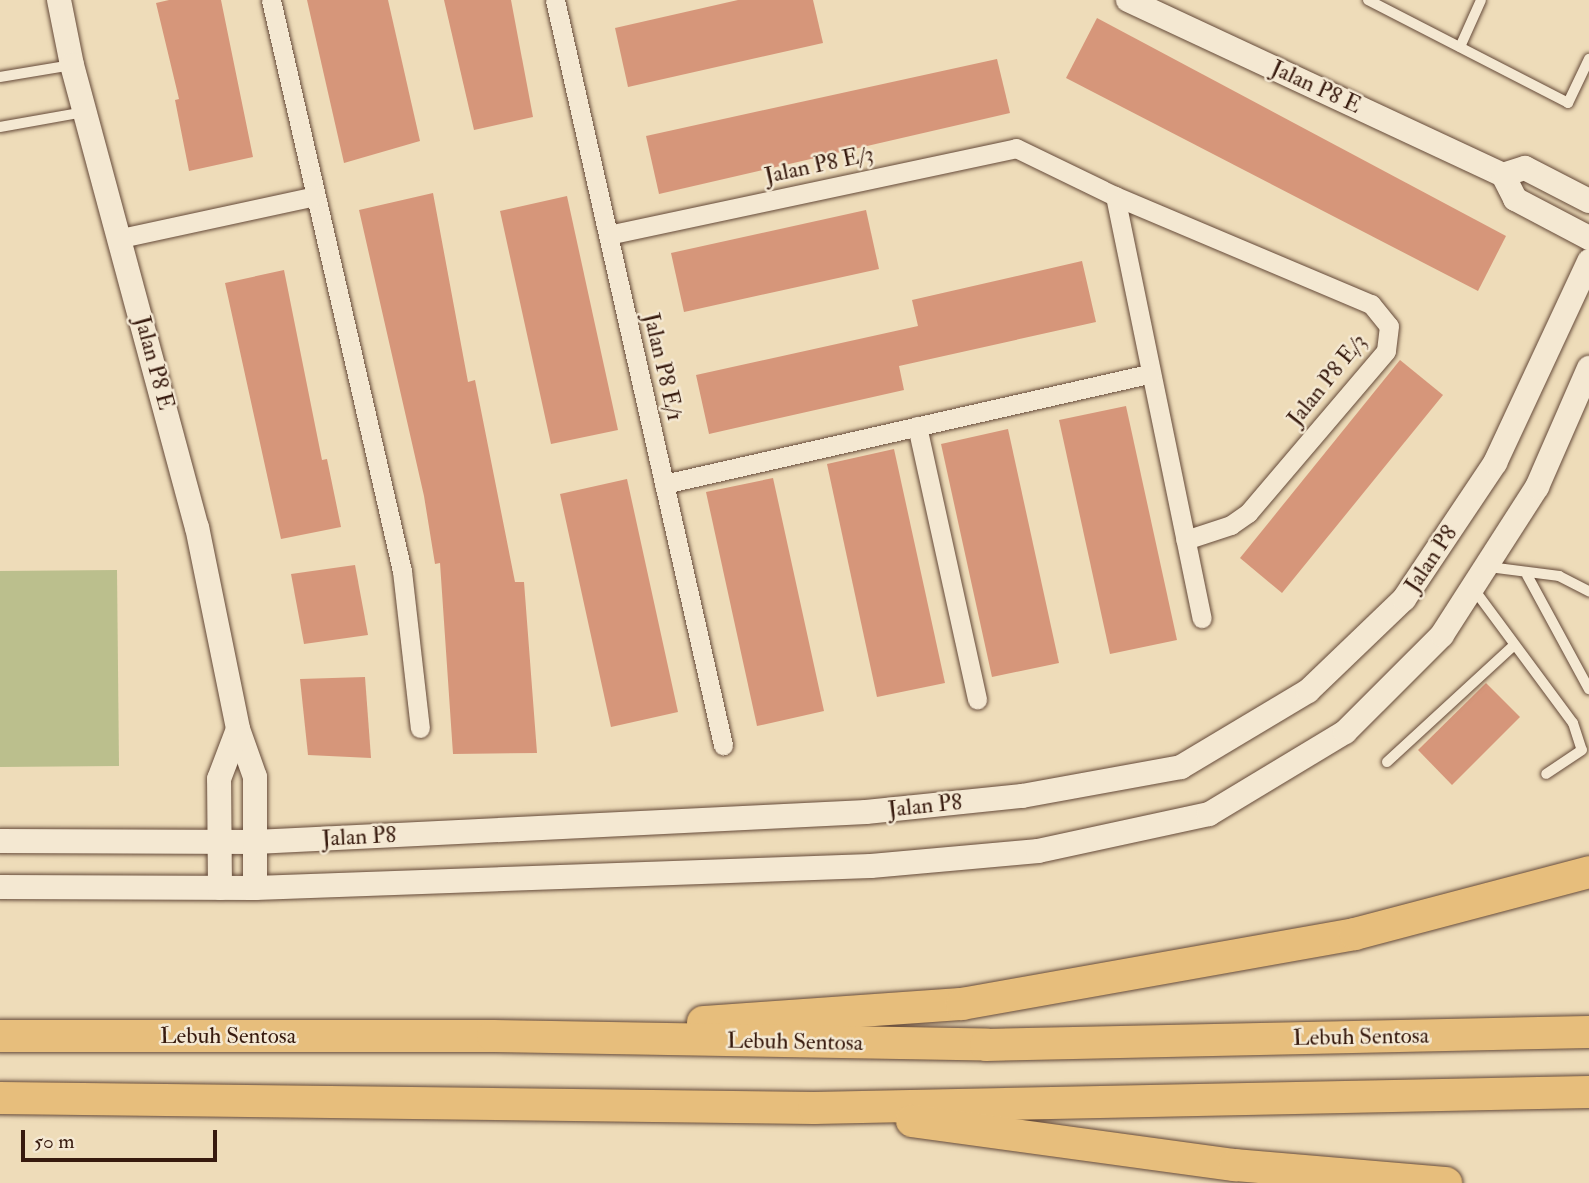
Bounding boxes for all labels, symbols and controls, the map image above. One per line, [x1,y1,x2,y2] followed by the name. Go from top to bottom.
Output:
[1267,54,1365,120] street label: Jalan P8 E
[762,140,876,190] street label: Jalan P8 E/3
[637,310,689,424] street label: Jalan P8 E/1
[128,313,180,413] street label: Jalan P8 E
[1281,328,1373,432] street label: Jalan P8 E/3
[1399,520,1463,598] street label: Jalan P8
[886,788,964,824] street label: Jalan P8
[321,821,397,853] street label: Jalan P8
[160,1022,296,1050] street label: Lebuh Sentosa
[1293,1022,1429,1052] street label: Lebuh Sentosa
[727,1027,863,1057] street label: Lebuh Sentosa
[24,1116,220,1160] scale bar
[34,1128,75,1155] text: 50 m

